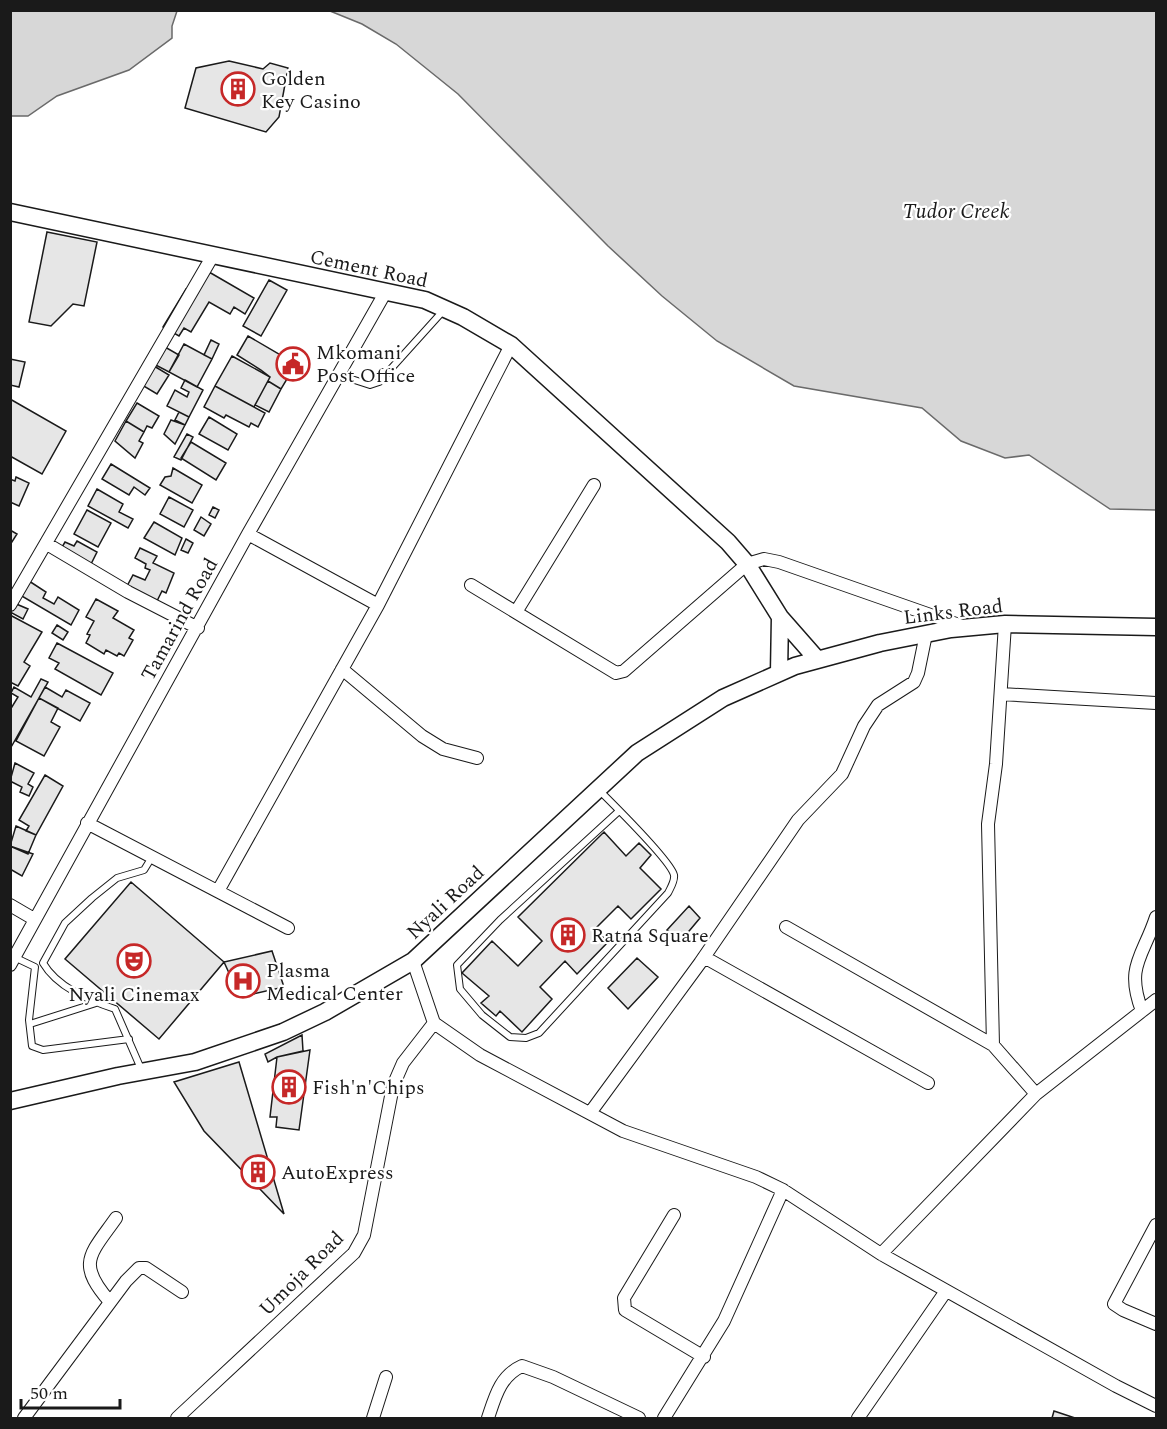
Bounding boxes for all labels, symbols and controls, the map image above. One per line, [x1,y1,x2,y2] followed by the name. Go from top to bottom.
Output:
[261,64,361,117] place label: Golden Key Casino
[220,71,256,107] building icon: Golden Key Casino
[903,196,1010,228] water label: Tudor Creek
[307,242,431,296] street label: Cement Road
[316,338,415,391] place label: Mkomani Post Office
[275,346,311,382] public building icon: Mkomani Post Office
[134,553,226,686] street label: Tamarind Road
[902,591,1005,633] street label: Links Road
[400,859,492,947] street label: Nyali Road
[550,917,586,953] building icon: Ratna Square
[591,921,709,951] place label: Ratna Square
[116,943,152,979] theatre icon: Nyali Cinemax
[266,956,403,1009] place label: Plasma Medical Center
[225,963,261,999] hospital icon: Plasma Medical Center
[68,980,200,1010] place label: Nyali Cinemax
[271,1069,307,1105] building icon: Fish'n'Chips
[312,1073,425,1103] place label: Fish'n'Chips
[240,1154,276,1190] building icon: AutoExpress
[281,1158,394,1188] place label: AutoExpress
[252,1224,351,1323] street label: Umoja Road
[21,1372,120,1410] scale bar
[30,1380,68,1407] text: 50 m

